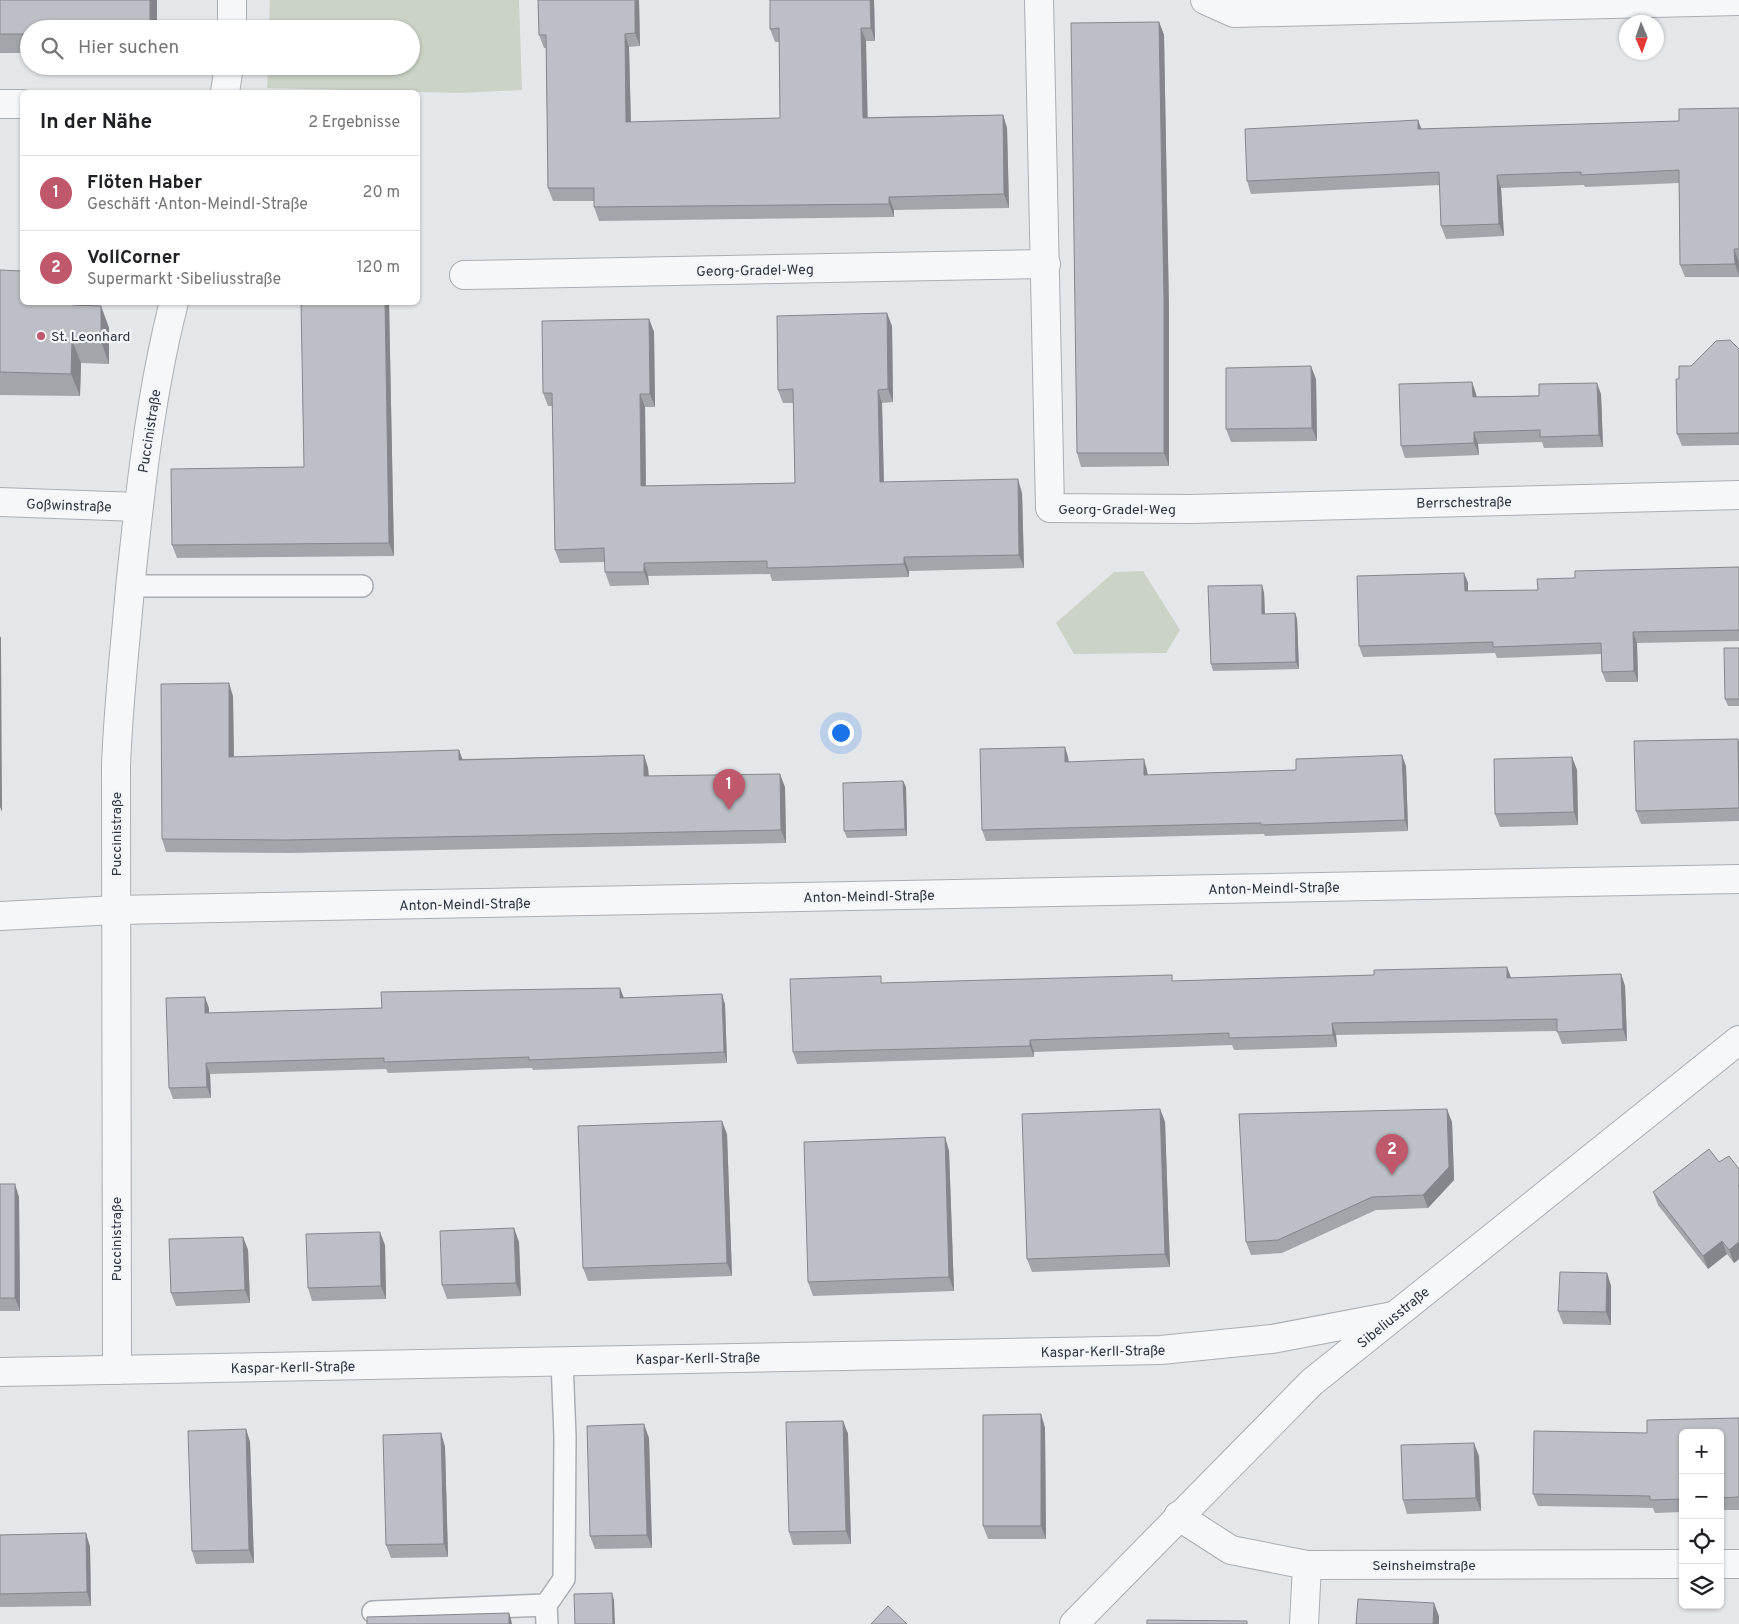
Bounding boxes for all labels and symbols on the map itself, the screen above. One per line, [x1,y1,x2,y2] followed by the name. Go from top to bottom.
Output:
[1619,15,1664,60] north arrow
[696,262,814,281] street label: Georg-Gradel-Weg
[51,329,130,346] place label: St. Leonhard
[35,330,47,342] marker: St. Leonhard
[135,388,165,474] street label: Puccinistraße
[1416,494,1512,513] street label: Berrschestraße
[26,497,112,516] street label: Goßwinstraße
[1058,502,1176,519] street label: Georg-Gradel-Weg
[828,720,854,746] your location
[713,769,745,810] pin: 1
[109,792,126,876] street label: Puccinistraße
[1208,880,1340,899] street label: Anton-Meindl-Straße
[803,888,935,907] street label: Anton-Meindl-Straße
[399,896,531,915] street label: Anton-Meindl-Straße
[1376,1134,1408,1175] pin: 2
[109,1197,126,1281] street label: Puccinistraße
[1354,1284,1434,1353] street label: Sibeliusstraße
[1041,1343,1165,1362] street label: Kaspar-Kerll-Straße
[636,1350,760,1369] street label: Kaspar-Kerll-Straße
[231,1359,355,1378] street label: Kaspar-Kerll-Straße
[1372,1558,1476,1575] street label: Seinsheimstraße

